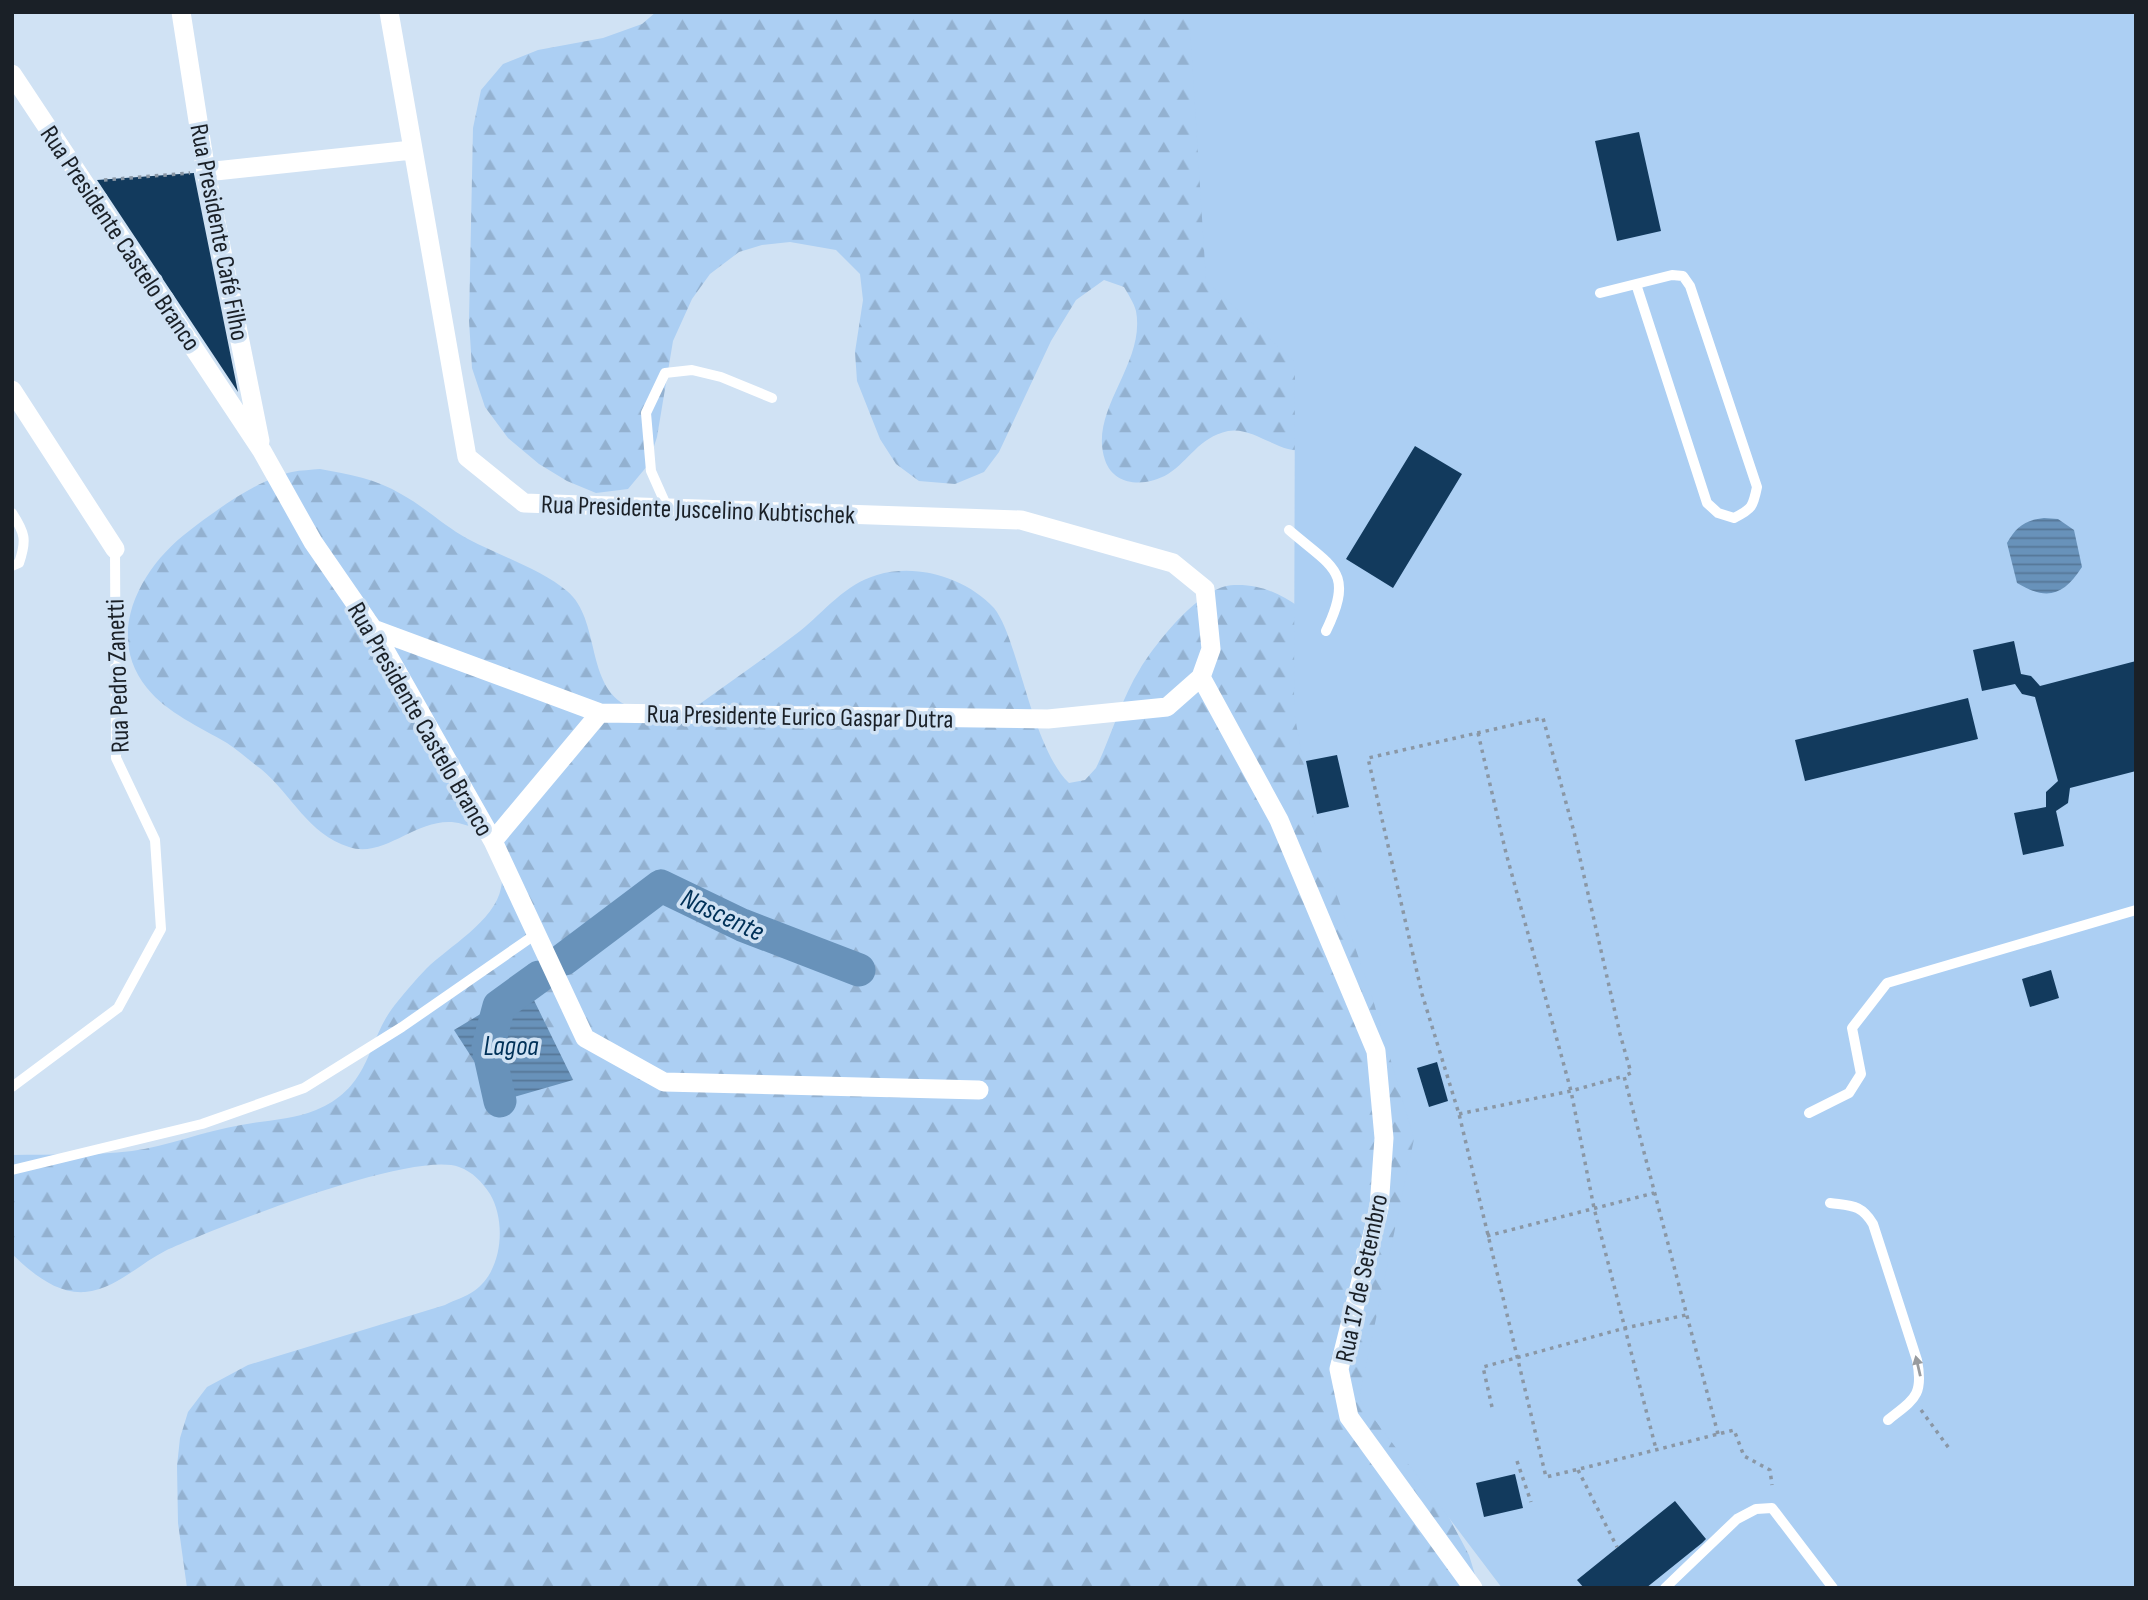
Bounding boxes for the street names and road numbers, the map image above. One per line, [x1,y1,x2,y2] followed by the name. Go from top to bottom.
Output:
[33,120,207,357] street label: Rua Presidente Castelo Branco
[182,121,255,343] street label: Rua Presidente Café Filho
[540,490,856,531] street label: Rua Presidente Juscelino Kubtischek
[340,597,499,842] street label: Rua Presidente Castelo Branco
[100,598,137,753] street label: Rua Pedro Zanetti
[646,699,954,736] street label: Rua Presidente Eurico Gaspar Dutra
[1330,1191,1395,1365] street label: Rua 17 de Setembro

